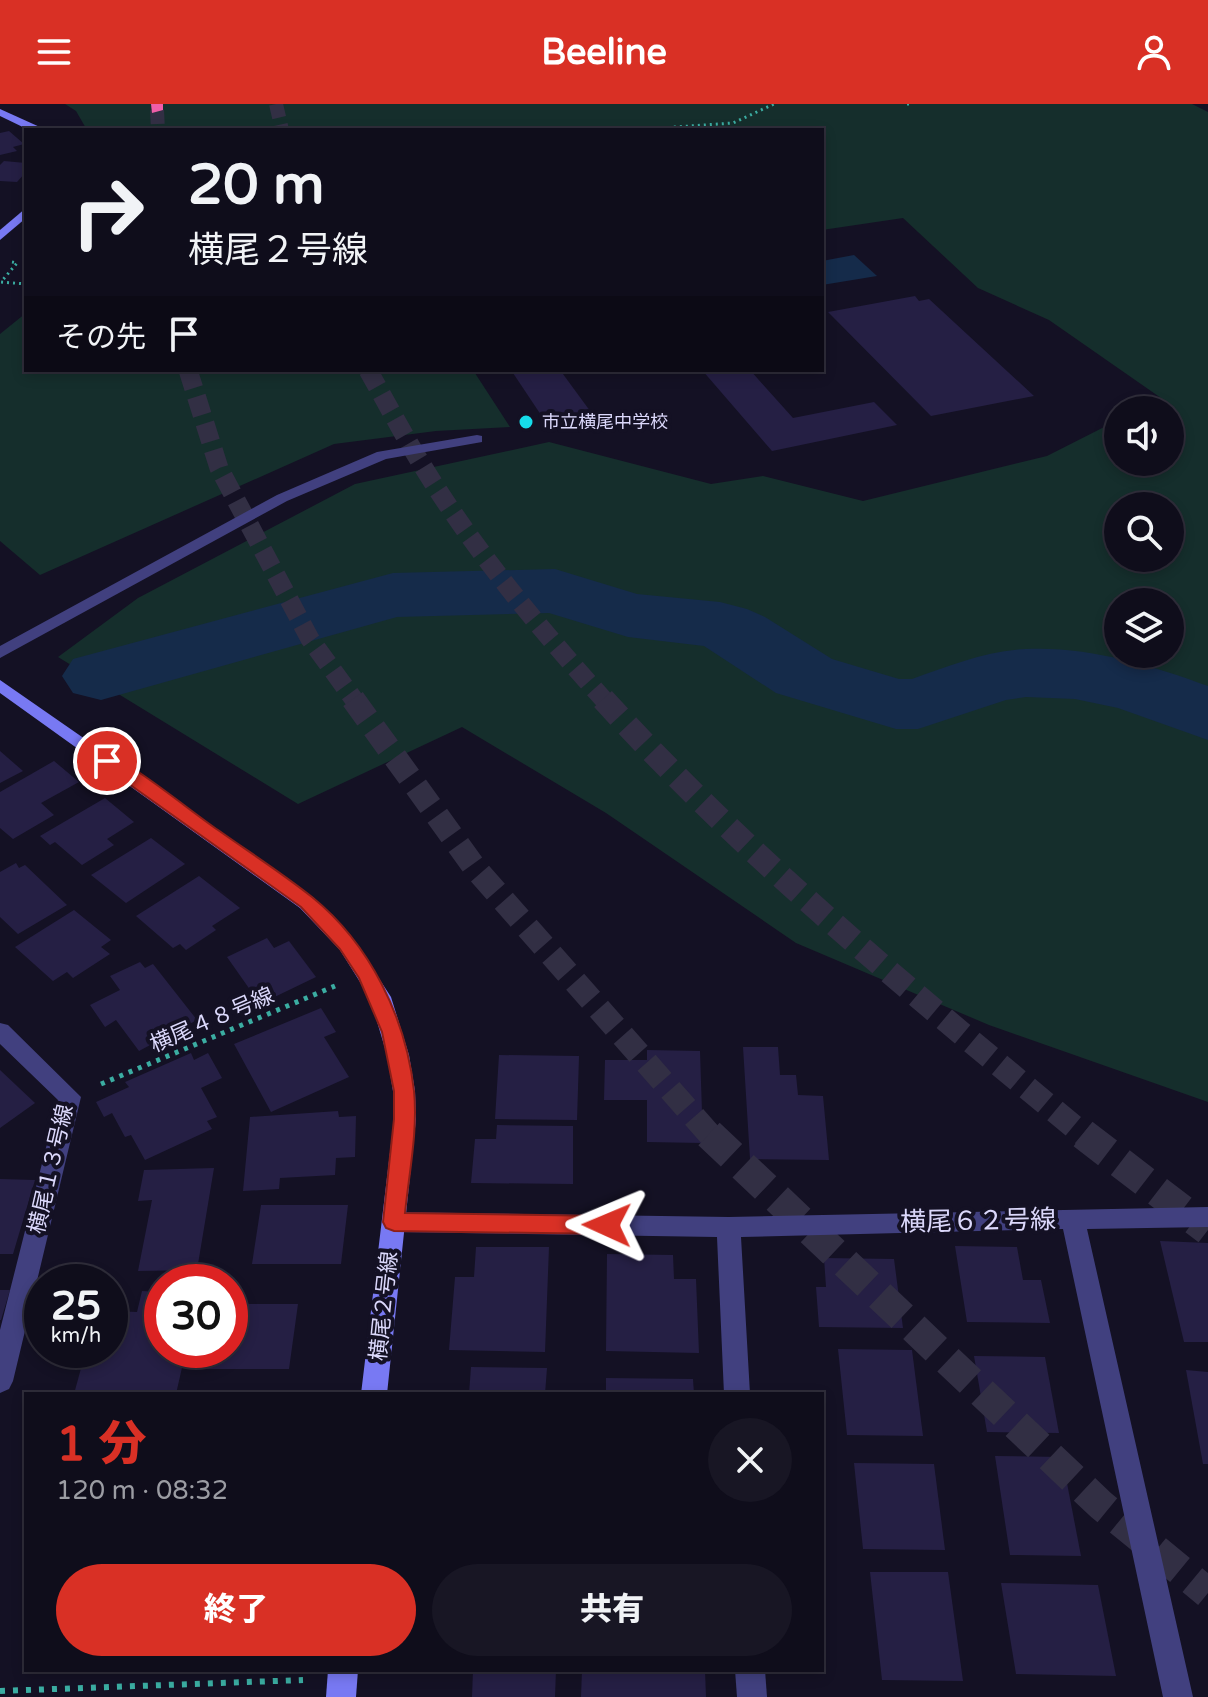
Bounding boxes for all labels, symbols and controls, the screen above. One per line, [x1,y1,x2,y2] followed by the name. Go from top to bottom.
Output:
[32,30,76,74] icon: menu
[1132,30,1176,74] icon: person
[541,31,667,74] text: Beeline
[188,152,324,219] text: 20 m
[56,160,160,264] icon: right
[188,229,368,272] text: 横尾２号線
[162,312,206,356] icon: arrive
[56,319,146,356] text: その先
[1104,396,1184,668] map controls
[1104,396,1184,476] button: sound
[542,411,668,433] place label: 市立横尾中学校
[517,413,535,431] marker: 市立横尾中学校
[1104,492,1184,572] button: search
[1104,588,1184,668] button: layers
[73,727,141,795] pin
[85,739,129,783] icon: arrive
[146,982,278,1058] street label: 横尾４８号線
[23,1102,79,1236] street label: 横尾１３号線
[565,1183,649,1267] position arrow
[900,1204,1056,1238] street label: 横尾６２号線
[365,1250,403,1362] street label: 横尾２号線
[144,1264,248,1368] speed limit sign: 30
[51,1282,101,1330] text: 25
[51,1324,101,1348] text: km/h
[56,1416,147,1474] text: 1 分
[708,1418,792,1502] button: close
[56,1475,228,1506] text: 120 m · 08:32
[56,1564,416,1656] button: 終了
[432,1564,792,1656] button: 共有

